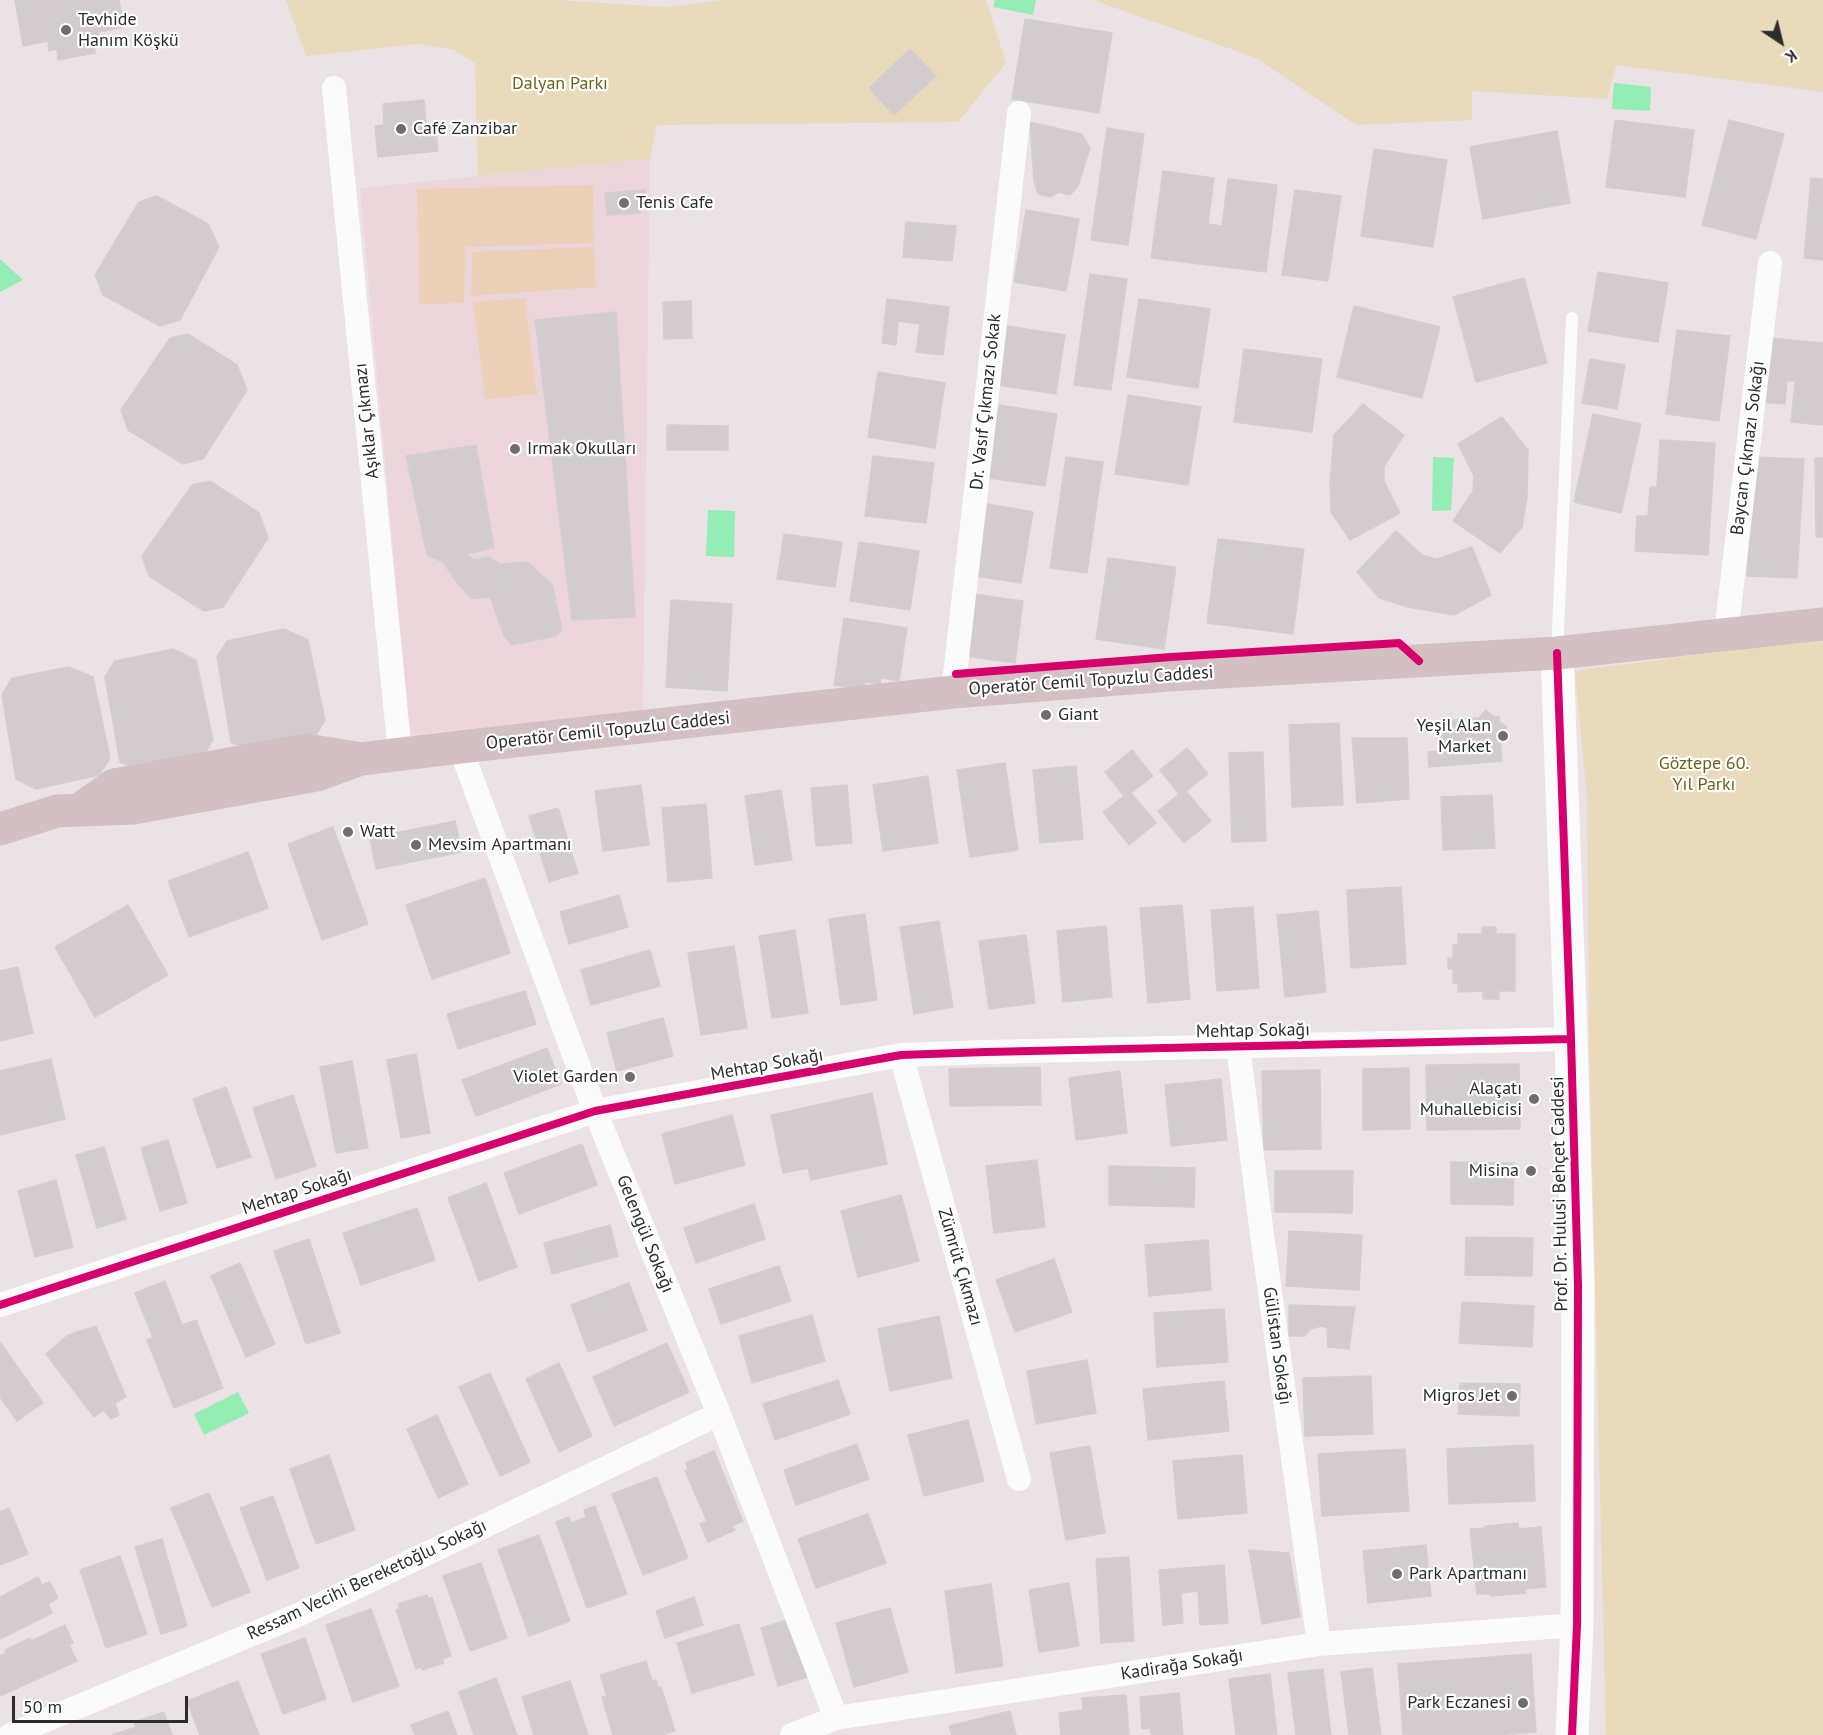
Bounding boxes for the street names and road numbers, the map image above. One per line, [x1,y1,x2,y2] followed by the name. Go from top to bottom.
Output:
[966,313,1006,491] street label: Dr. Vasıf Çıkmazı Sokak
[1727,360,1769,536] street label: Baycan Çıkmazı Sokağı
[350,362,384,480] street label: Aşıklar Çıkmazı
[968,662,1214,700] street label: Operatör Cemil Topuzlu Caddesi
[485,707,731,755] street label: Operatör Cemil Topuzlu Caddesi
[1196,1019,1310,1043] street label: Mehtap Sokağı
[709,1044,825,1086] street label: Mehtap Sokağı
[1547,1076,1573,1312] street label: Prof. Dr. Hulusi Behçet Caddesi
[239,1164,355,1220] street label: Mehtap Sokağı
[612,1172,678,1296] street label: Gelengül Sokağı
[933,1206,987,1328] street label: Zümrüt Çıkmazı
[1258,1285,1296,1407] street label: Gülistan Sokağı
[244,1515,490,1645] street label: Ressam Vecihi Bereketoğlu Sokağı
[1119,1645,1245,1685] street label: Kadirağa Sokağı

